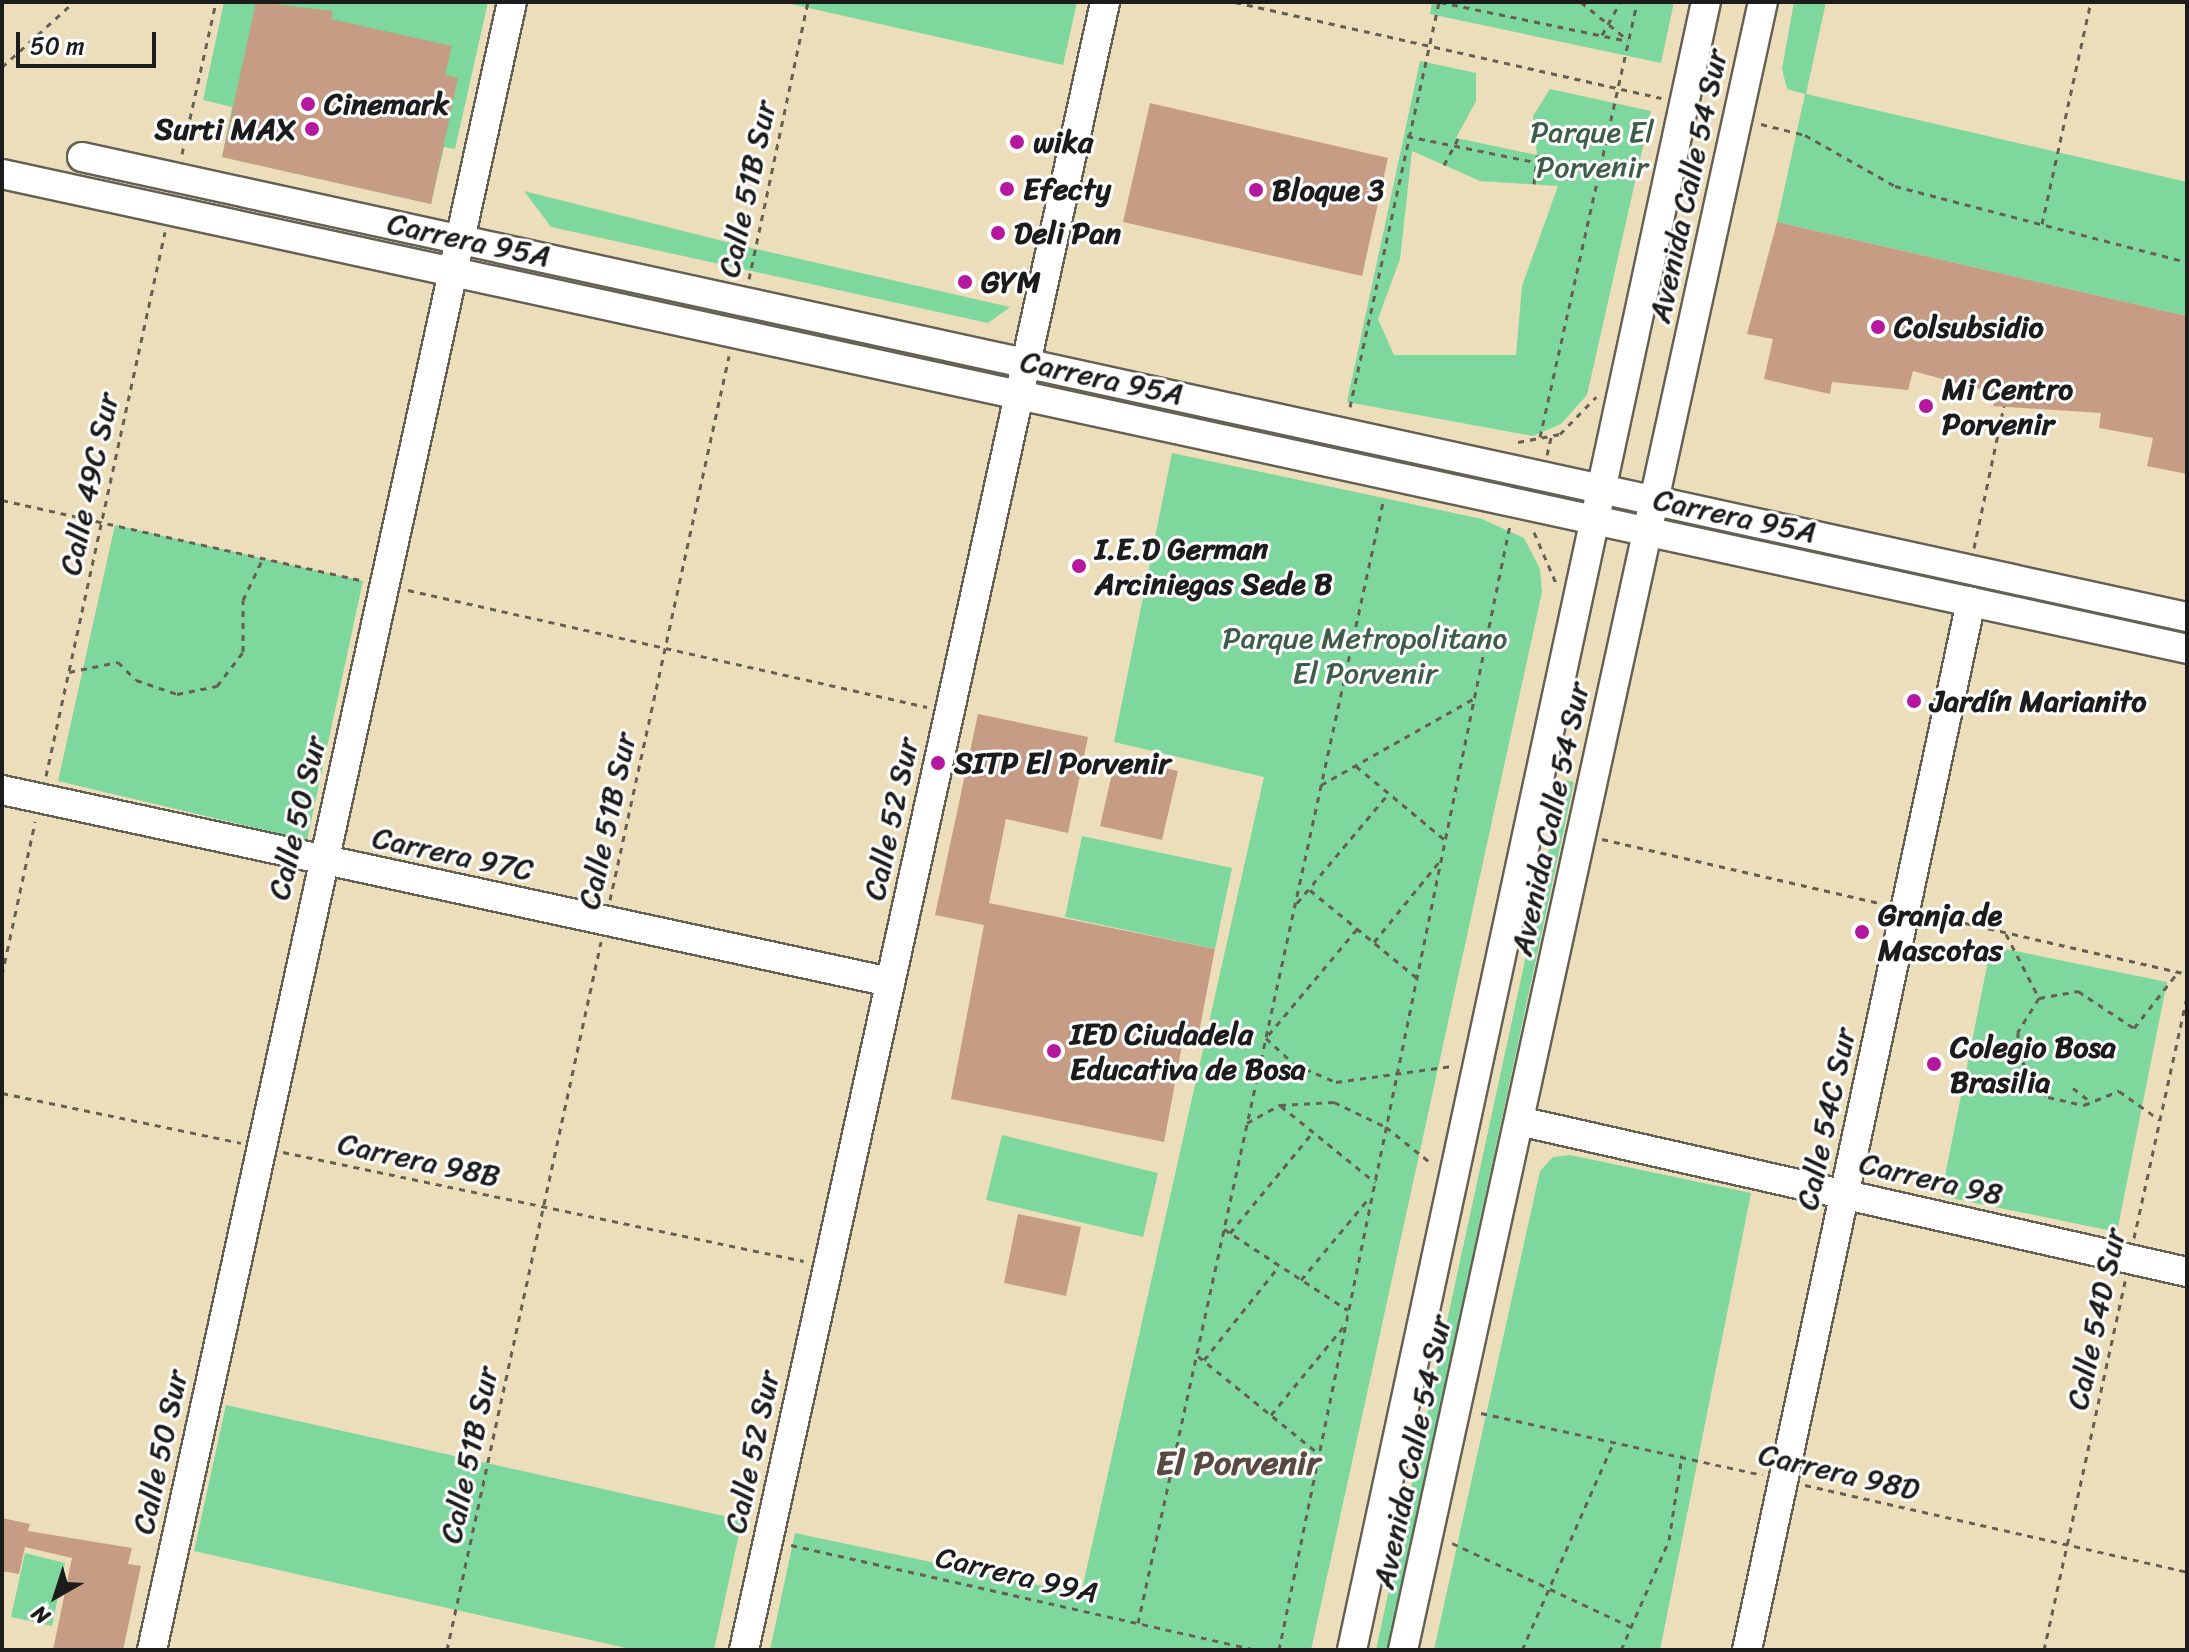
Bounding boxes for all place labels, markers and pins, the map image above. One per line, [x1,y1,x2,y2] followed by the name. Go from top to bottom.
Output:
[324,86,449,122] place label: Cinemark
[299,95,317,113] marker: Cinemark
[156,111,296,147] place label: Surti MAX
[303,120,321,138] marker: Surti MAX
[1033,124,1093,160] place label: wika
[1008,133,1026,151] marker: wika
[1023,171,1111,207] place label: Efecty
[1272,172,1384,208] place label: Bloque 3
[998,180,1016,198] marker: Efecty
[1247,181,1265,199] marker: Bloque 3
[1014,215,1121,251] place label: Deli Pan
[989,224,1007,242] marker: Deli Pan
[981,264,1041,300] place label: GYM
[956,273,974,291] marker: GYM
[1894,309,2044,345] place label: Colsubsidio
[1869,318,1887,336] marker: Colsubsidio
[1942,371,2074,442] place label: Mi Centro Porvenir
[1917,397,1935,415] marker: Mi Centro Porvenir
[1095,531,1333,602] place label: I.E.D German Arciniegas Sede B
[1070,557,1088,575] marker: I.E.D German Arciniegas Sede B
[1930,683,2147,719] place label: Jardín Marianito
[1905,692,1923,710] marker: Jardín Marianito
[954,745,1171,781] place label: SITP El Porvenir
[929,754,947,772] marker: SITP El Porvenir
[1878,897,2003,968] place label: Granja de Mascotas
[1853,923,1871,941] marker: Granja de Mascotas
[1070,1016,1308,1086] place label: IED Ciudadela Educativa de Bosa
[1950,1029,2117,1100] place label: Colegio Bosa Brasilia
[1045,1042,1063,1060] marker: IED Ciudadela Educativa de Bosa
[1925,1055,1943,1073] marker: Colegio Bosa Brasilia

